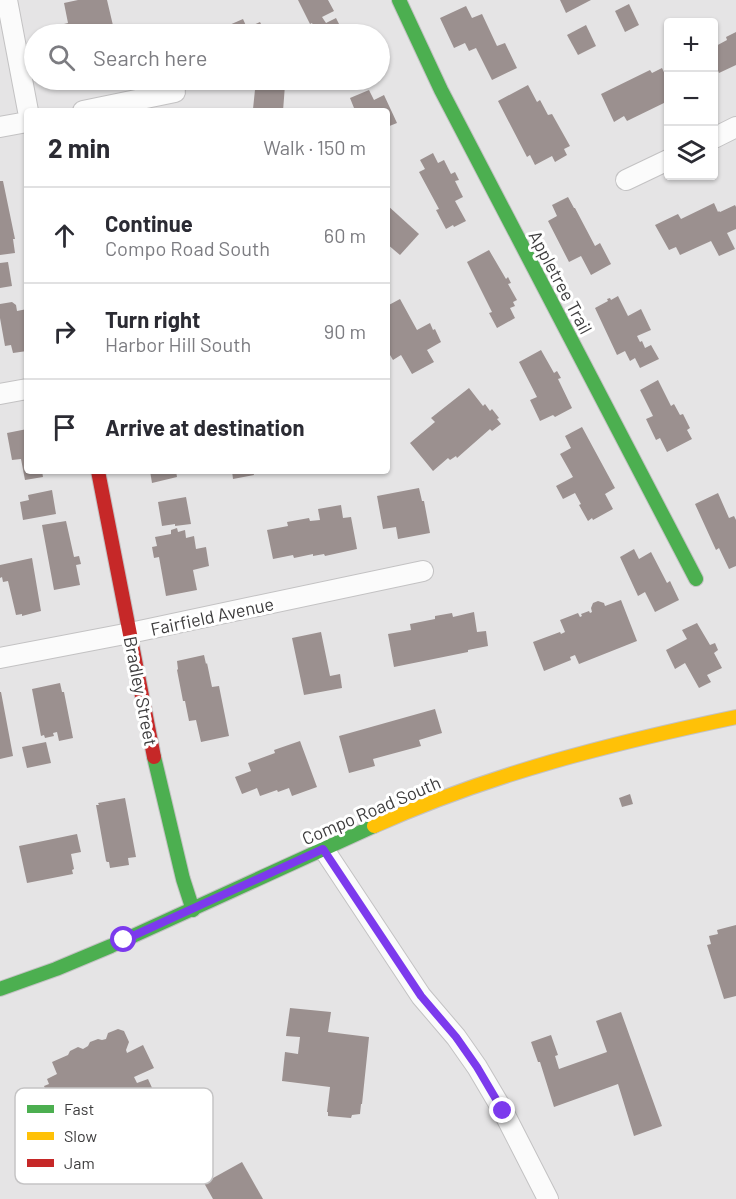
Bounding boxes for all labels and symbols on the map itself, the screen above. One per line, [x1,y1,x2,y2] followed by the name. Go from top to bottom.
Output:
[525,227,597,337] street label: Appletree Trail
[148,592,276,640] street label: Fairfield Avenue
[120,634,162,748] street label: Bradley Street
[298,771,444,849] street label: Compo Road South
[110,926,136,952] route start
[15,1088,213,1184] legend
[489,1097,515,1123] route end
[64,1099,94,1118] text: Fast
[64,1126,97,1145] text: Slow
[64,1153,95,1172] text: Jam

